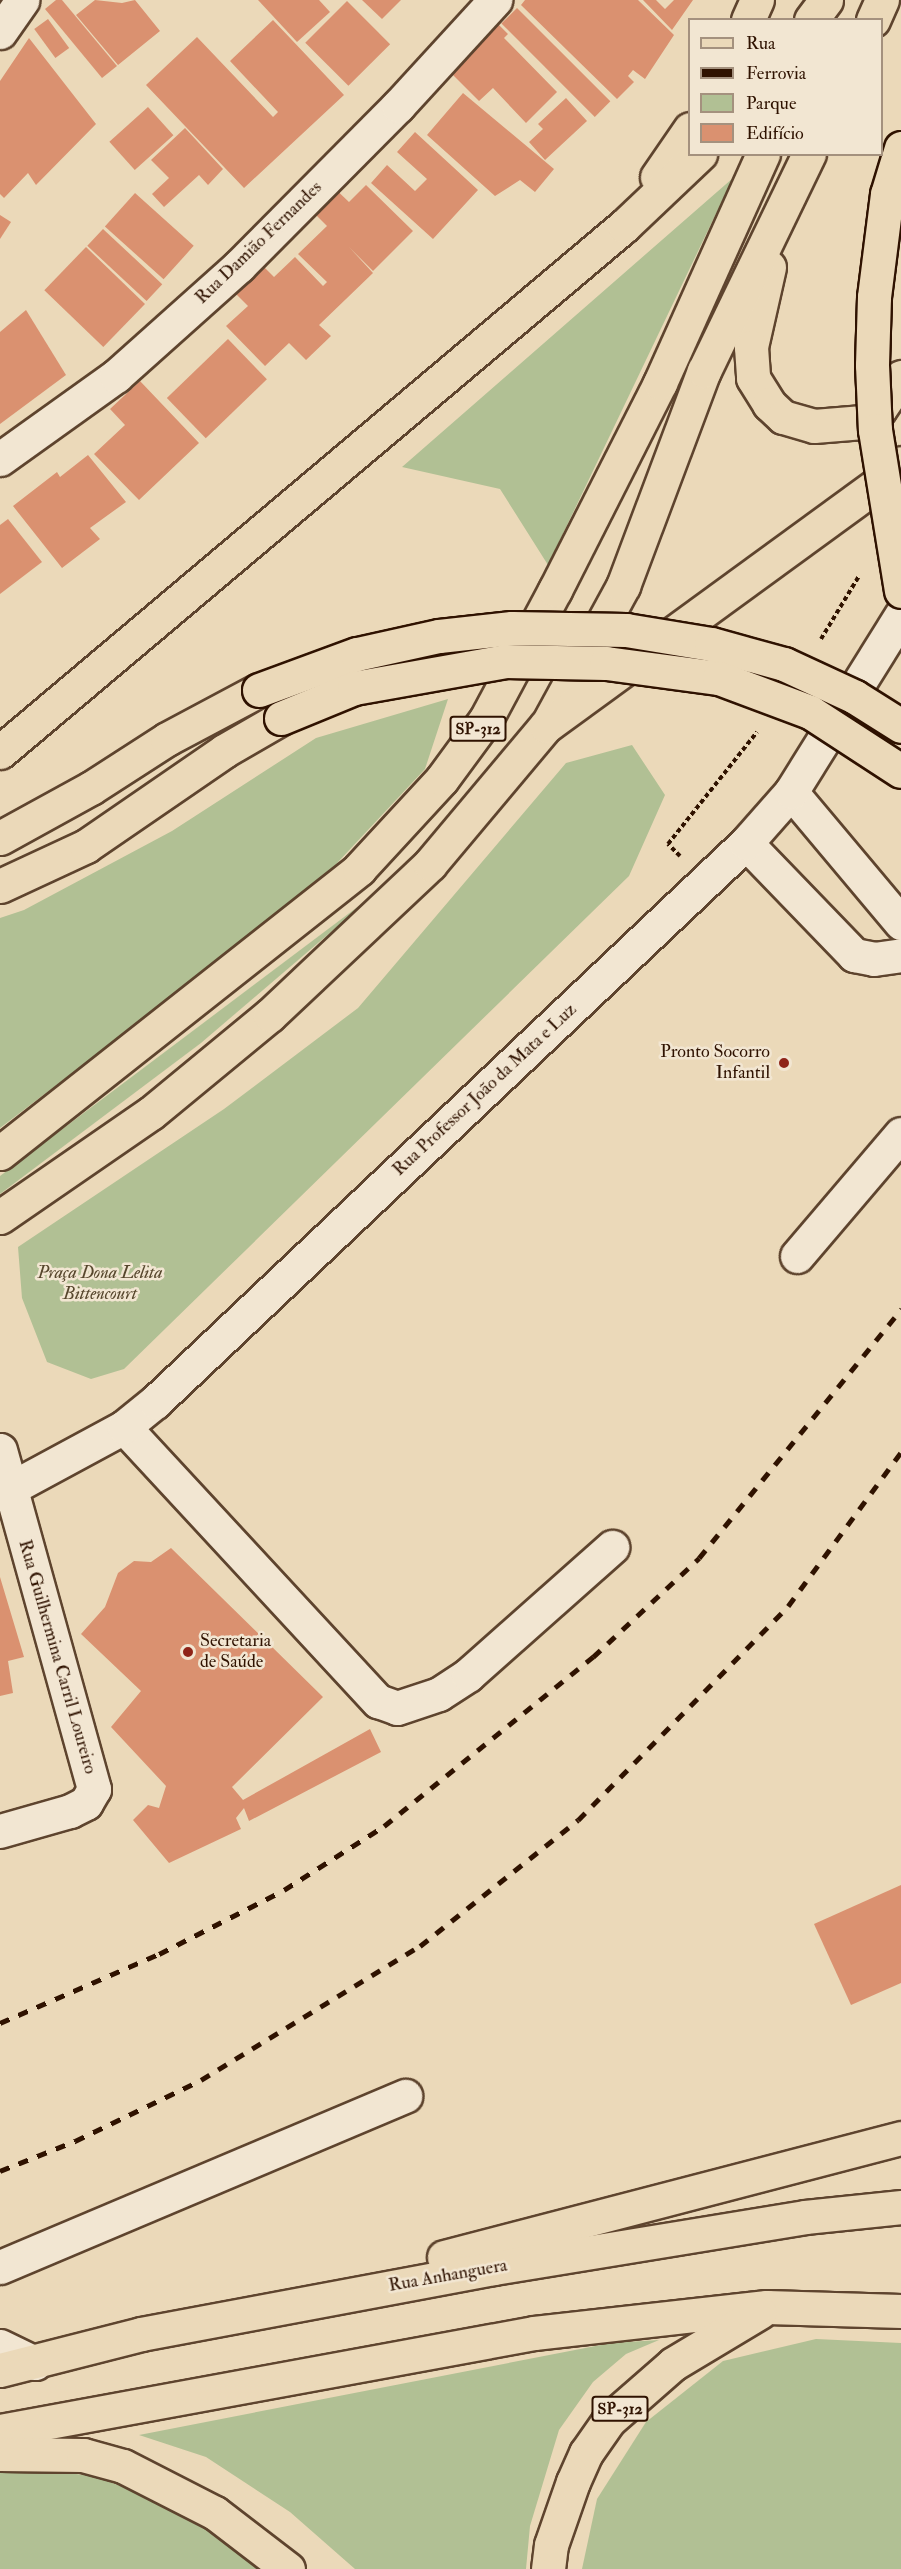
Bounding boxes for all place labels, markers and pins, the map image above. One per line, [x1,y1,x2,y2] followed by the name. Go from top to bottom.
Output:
[660,1042,770,1084] place label: Pronto Socorro Infantil
[775,1054,793,1072] marker: Pronto Socorro Infantil
[200,1631,271,1674] place label: Secretaria de Saúde
[181,1645,195,1659] marker: Secretaria de Saúde

